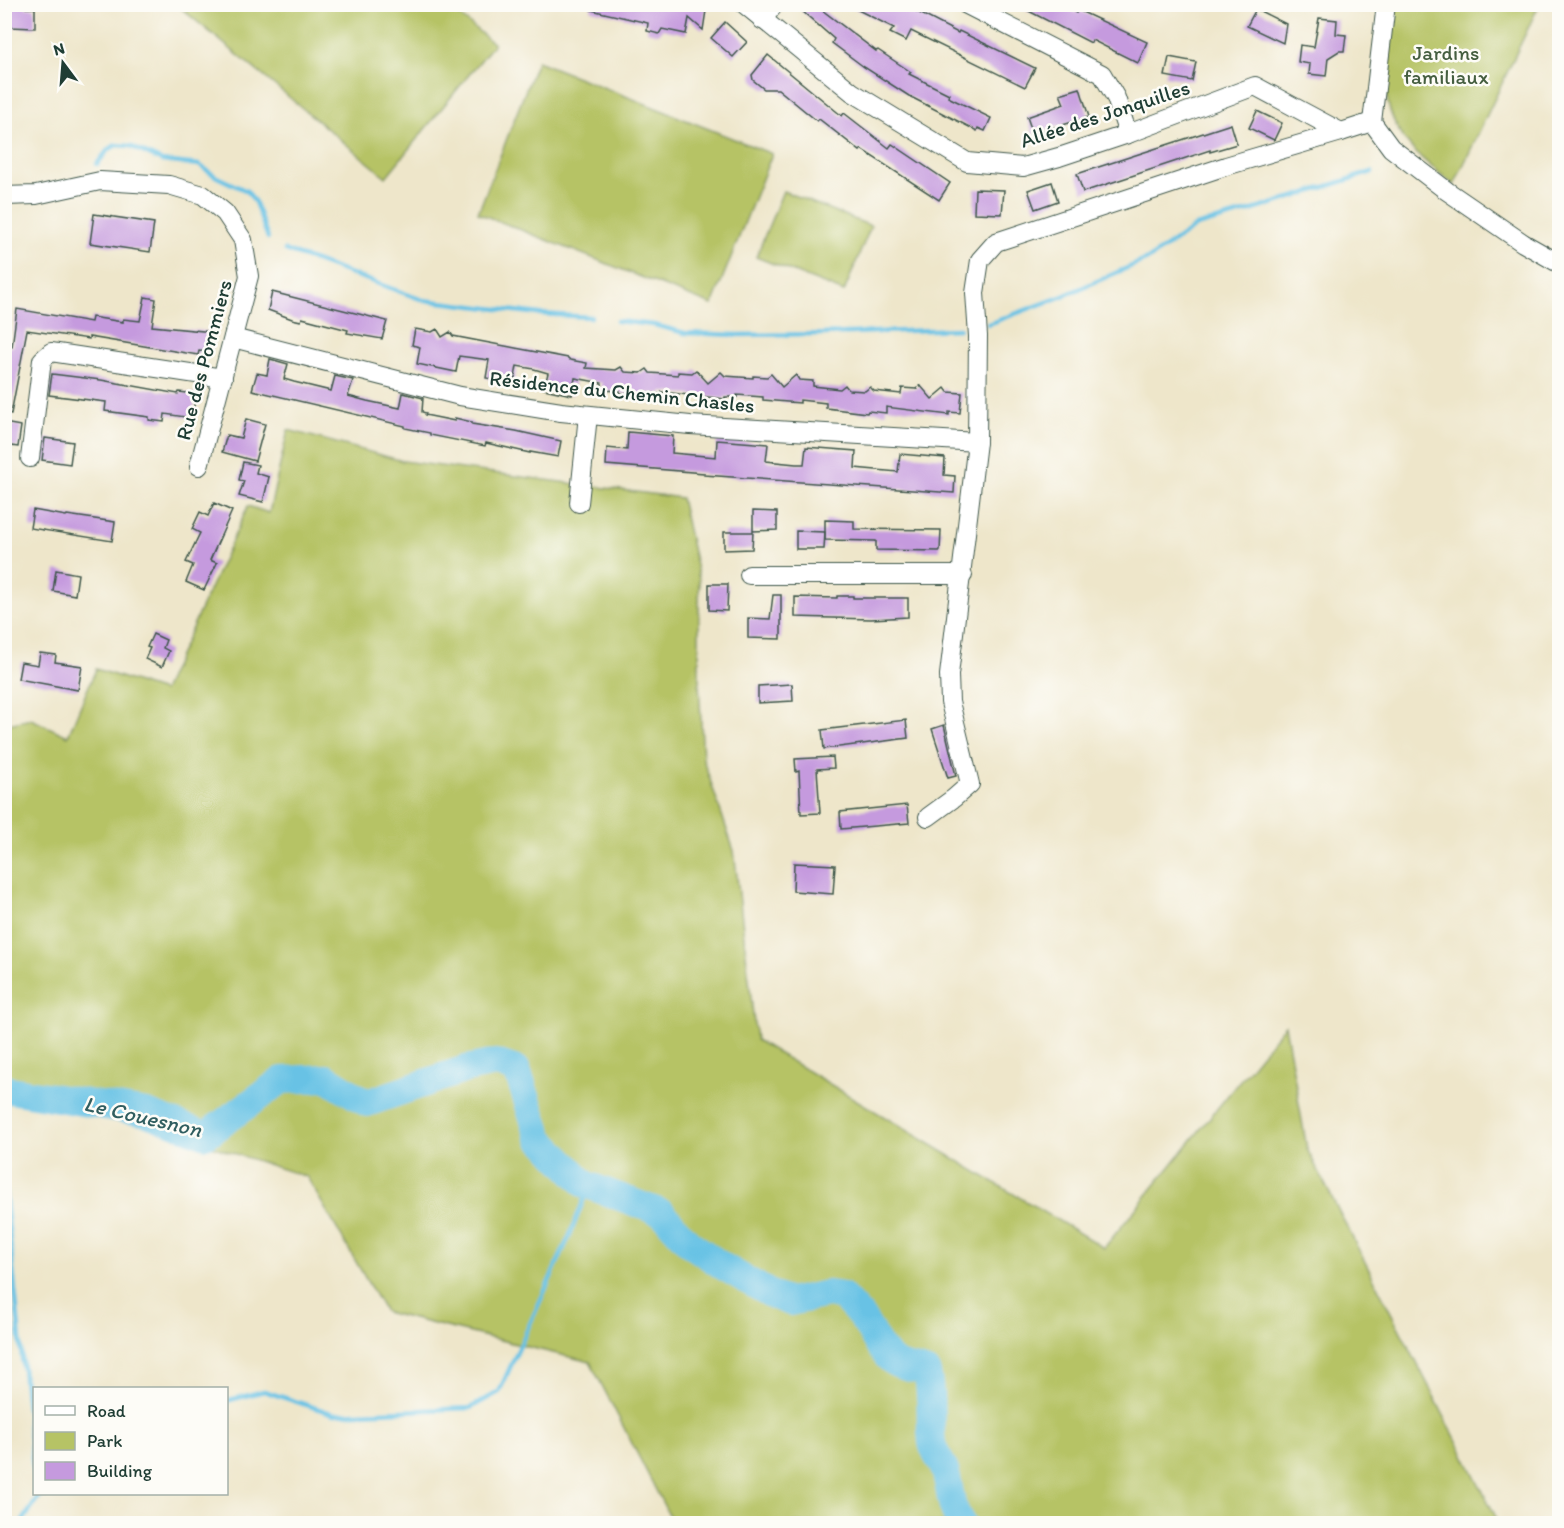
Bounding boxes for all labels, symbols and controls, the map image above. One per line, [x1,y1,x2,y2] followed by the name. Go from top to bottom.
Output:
[33,33,93,93] north arrow
[51,38,67,60] text: N
[1404,40,1489,89] park label: Jardins familiaux
[1017,74,1193,153] street label: Allée des Jonquilles
[170,277,237,443] street label: Rue des Pommiers
[488,365,756,418] street label: Résidence du Chemin Chasles
[81,1090,205,1143] water label: Le Couesnon
[33,1387,228,1495] legend
[87,1400,126,1422] text: Road
[87,1430,122,1452] text: Park
[87,1460,153,1482] text: Building

